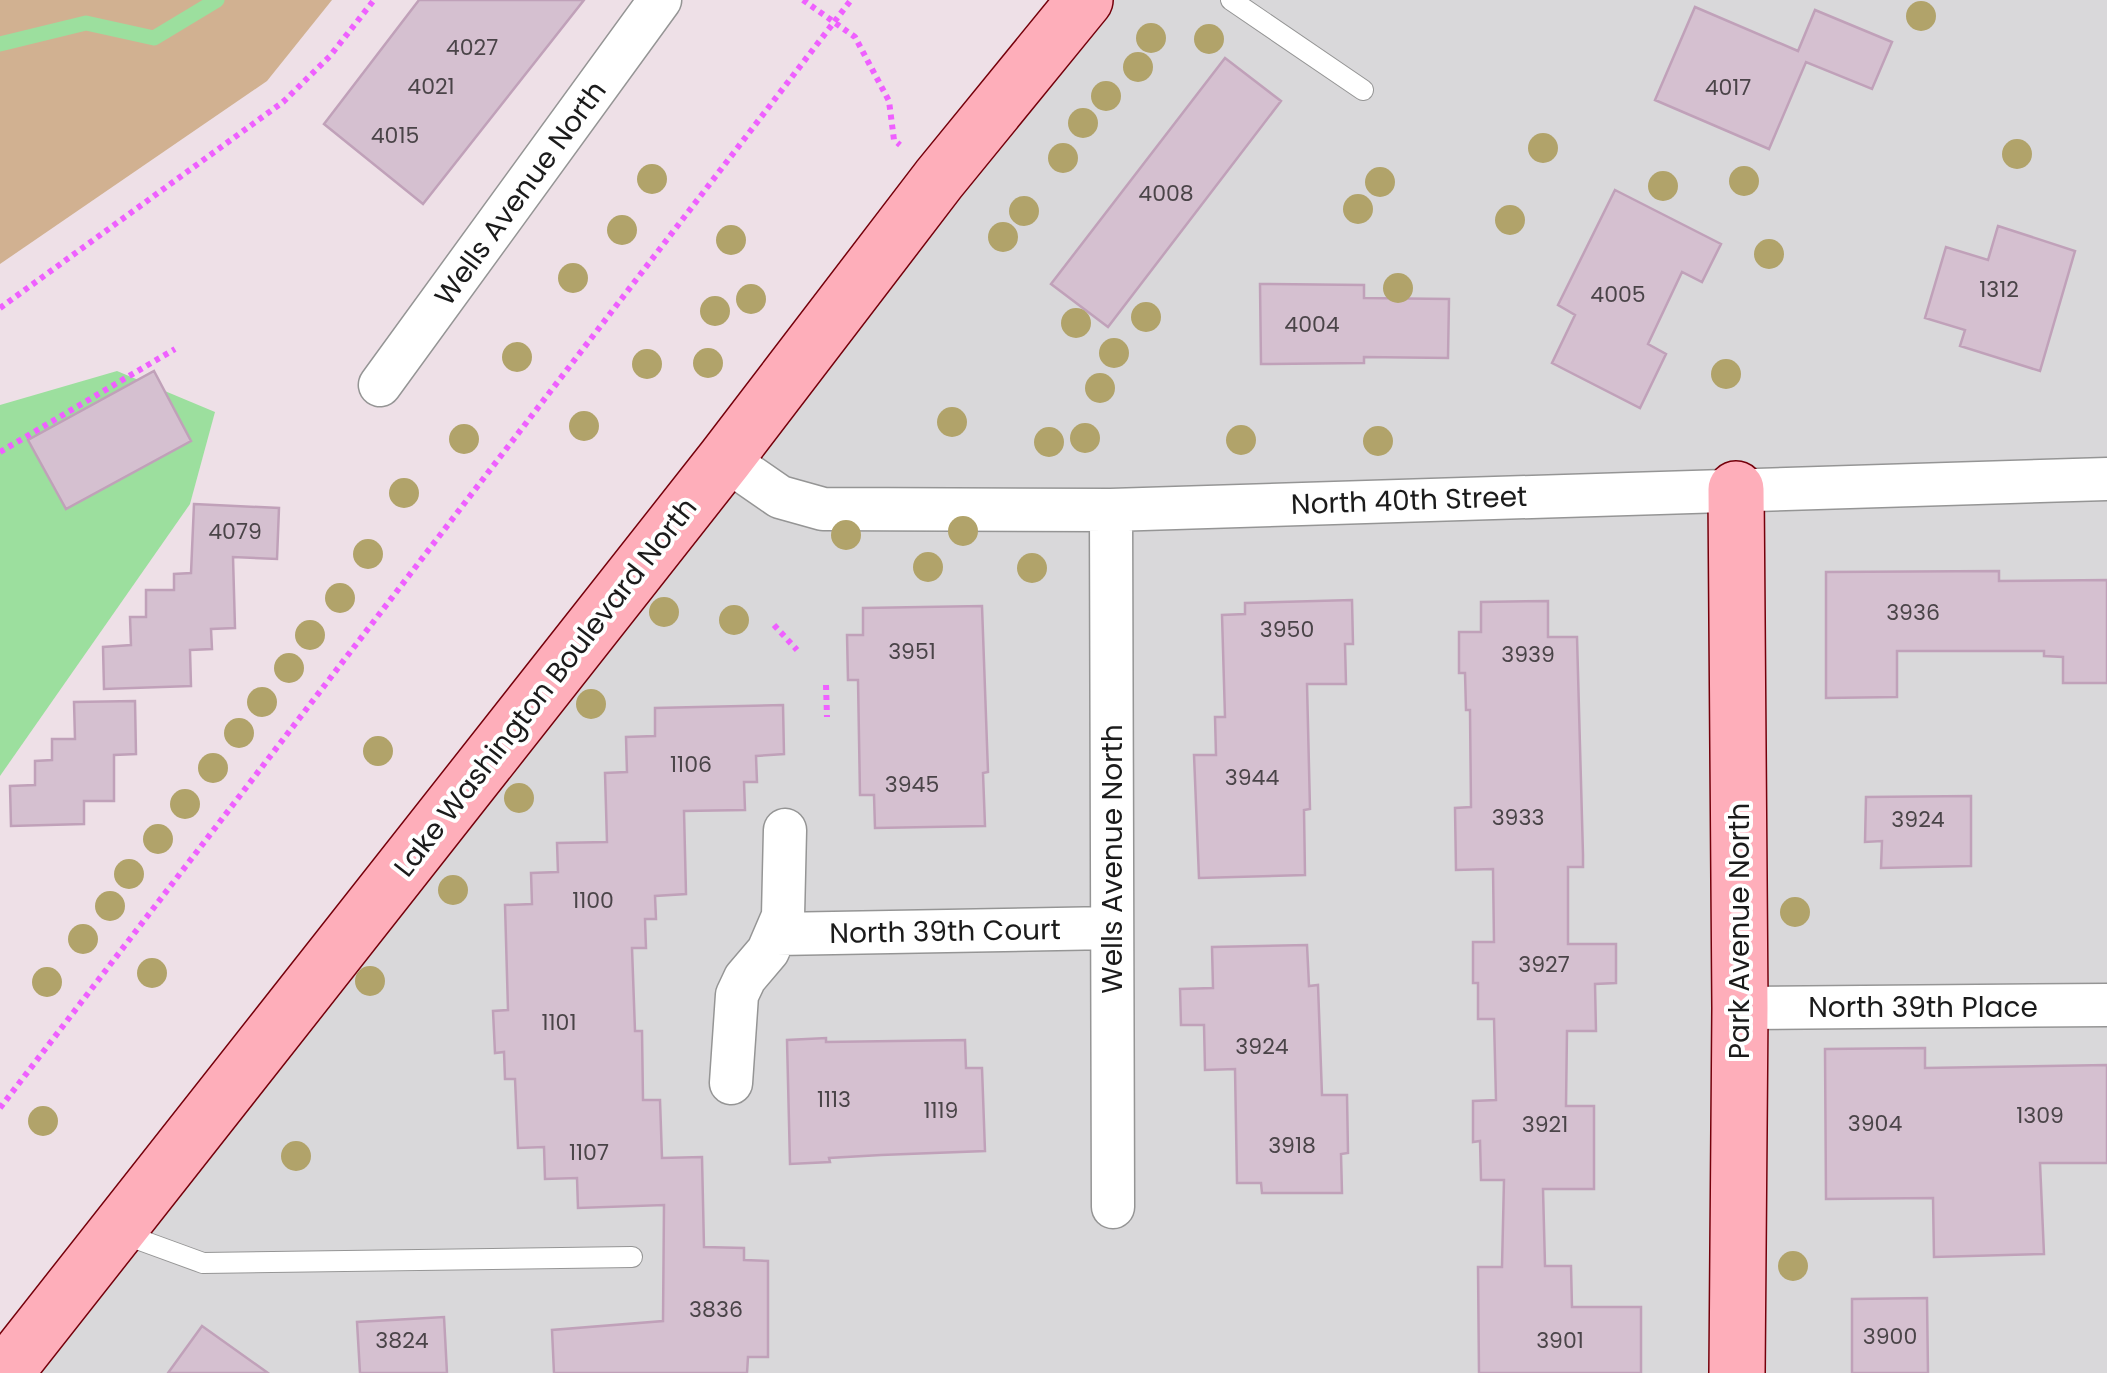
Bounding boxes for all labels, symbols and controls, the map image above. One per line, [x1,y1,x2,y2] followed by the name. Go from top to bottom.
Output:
[446,32,498,63] house number: 4027
[407,71,455,102] house number: 4021
[1705,72,1751,103] house number: 4017
[425,73,615,314] street label: Wells Avenue North
[371,120,419,151] house number: 4015
[1138,178,1194,209] house number: 4008
[1979,274,2019,305] house number: 1312
[1590,279,1646,310] house number: 4005
[1284,309,1340,340] house number: 4004
[1290,477,1528,524] street label: North 40th Street
[385,490,706,885] street label: Lake Washington Boulevard North
[208,516,262,547] house number: 4079
[1886,597,1940,628] house number: 3936
[1260,614,1314,645] house number: 3950
[888,636,936,667] house number: 3951
[1501,639,1555,670] house number: 3939
[1093,724,1132,994] street label: Wells Avenue North
[670,749,712,780] house number: 1106
[1225,762,1279,793] house number: 3944
[885,769,939,800] house number: 3945
[1492,802,1544,833] house number: 3933
[1720,803,1759,1059] street label: Park Avenue North
[1891,804,1945,835] house number: 3924
[572,885,614,916] house number: 1100
[829,910,1061,953] street label: North 39th Court
[1518,949,1570,980] house number: 3927
[1808,988,2038,1027] street label: North 39th Place
[542,1007,576,1038] house number: 1101
[1235,1031,1289,1062] house number: 3924
[817,1084,851,1115] house number: 1113
[924,1095,958,1126] house number: 1119
[2016,1100,2064,1131] house number: 1309
[1848,1108,1902,1139] house number: 3904
[1522,1109,1568,1140] house number: 3921
[1268,1130,1316,1161] house number: 3918
[569,1137,609,1168] house number: 1107
[689,1294,743,1325] house number: 3836
[1863,1321,1917,1352] house number: 3900
[375,1325,429,1356] house number: 3824
[1536,1325,1584,1356] house number: 3901

